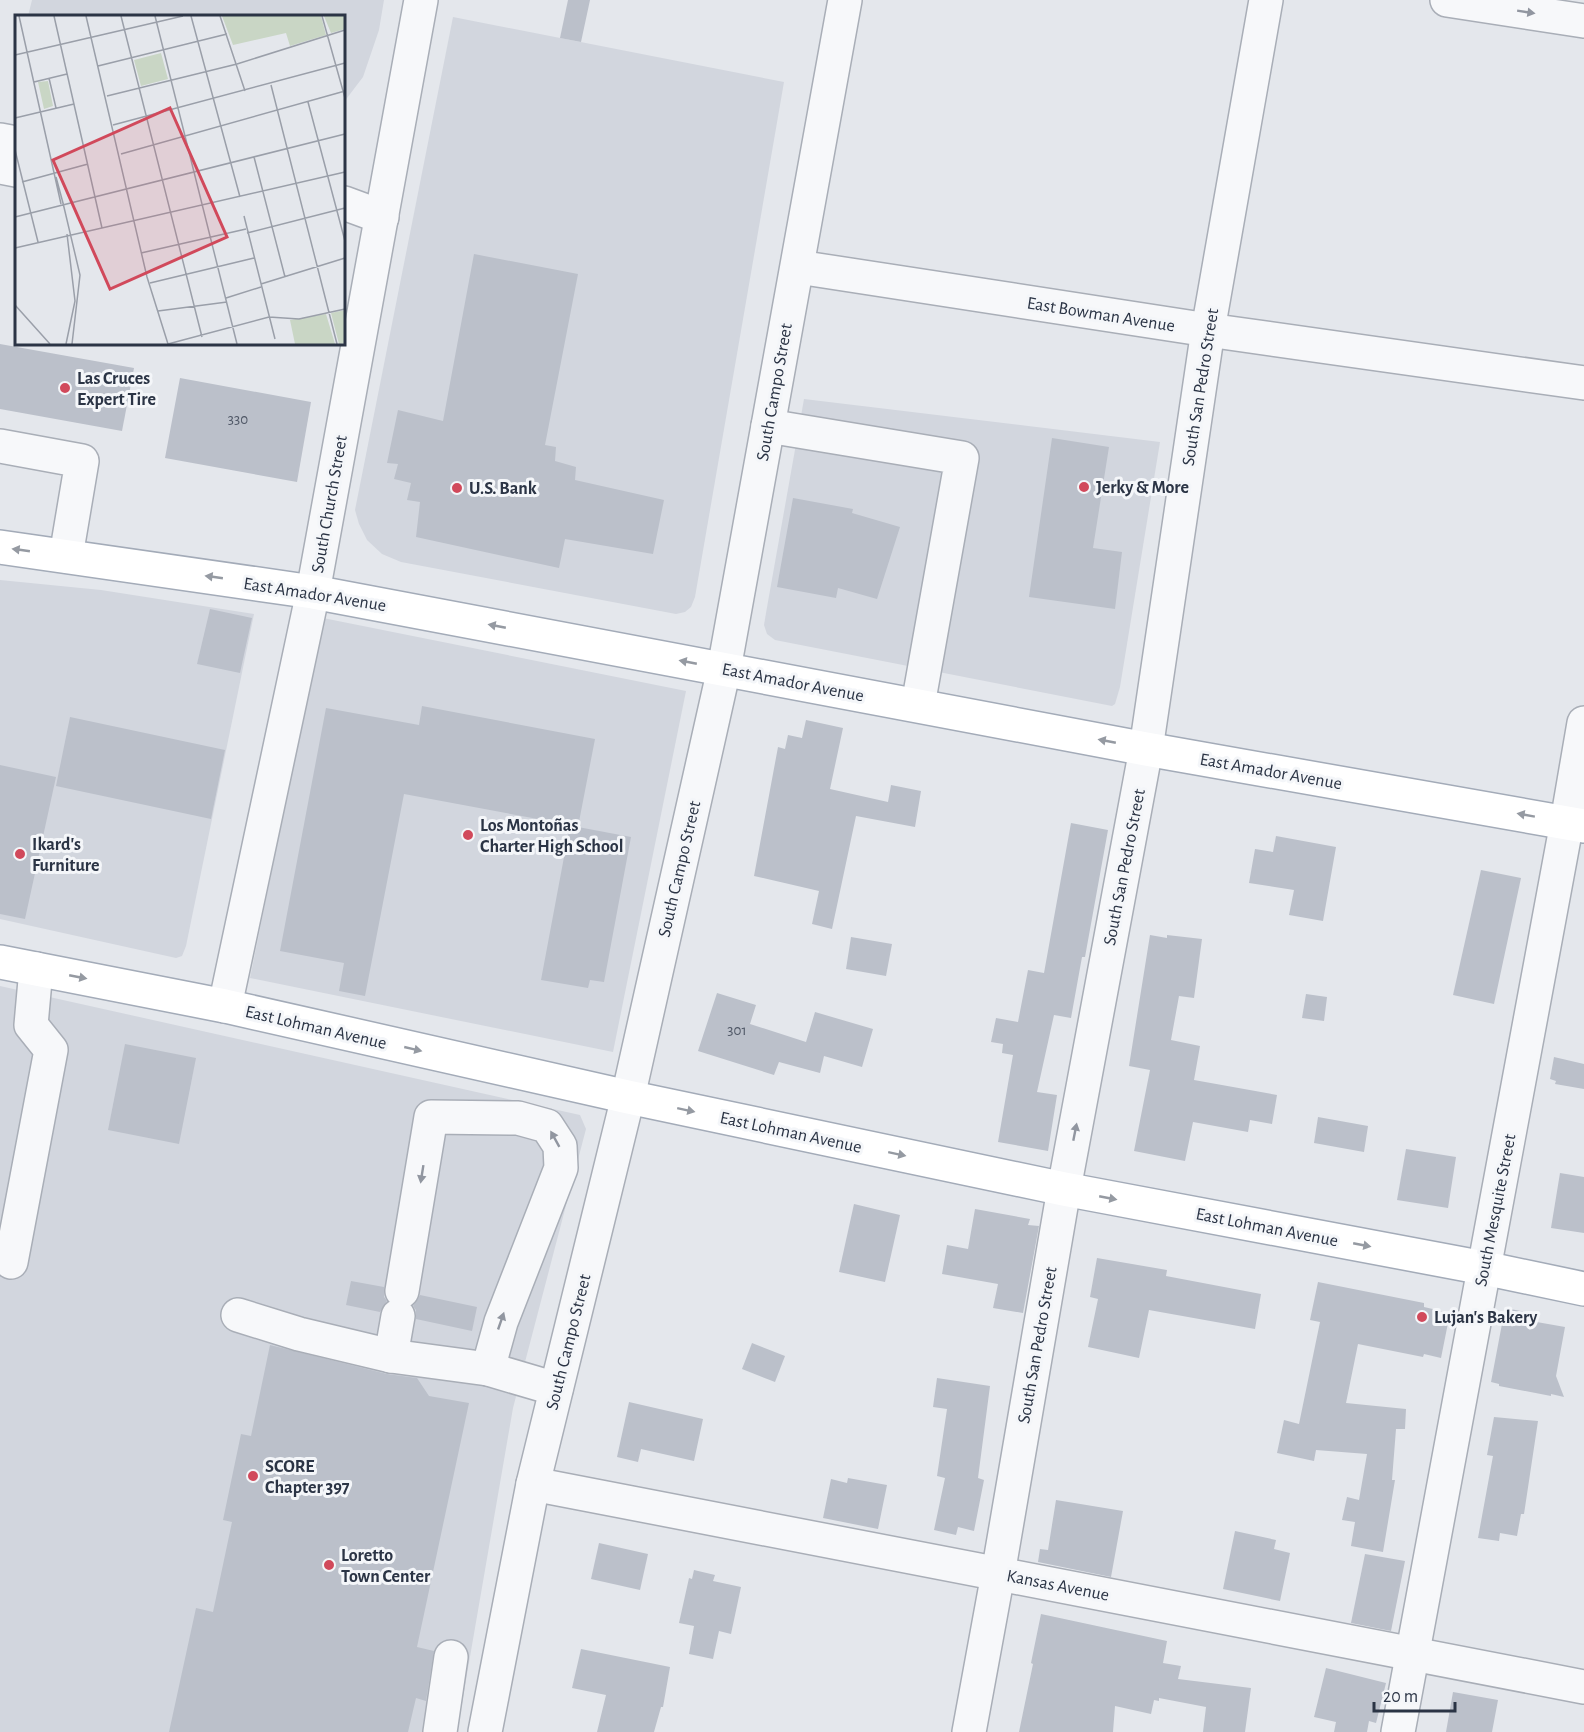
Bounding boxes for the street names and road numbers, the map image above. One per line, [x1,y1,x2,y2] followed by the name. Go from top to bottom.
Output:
[1026,294,1176,336] street label: East Bowman Avenue
[1180,307,1222,467] street label: South San Pedro Street
[754,322,796,462] street label: South Campo Street
[309,434,351,574] street label: South Church Street
[242,575,387,615] street label: East Amador Avenue
[720,660,865,706] street label: East Amador Avenue
[1198,751,1343,793] street label: East Amador Avenue
[1101,787,1149,947] street label: South San Pedro Street
[656,799,704,939] street label: South Campo Street
[243,1003,388,1053] street label: East Lohman Avenue
[718,1109,863,1157] street label: East Lohman Avenue
[1472,1132,1520,1288] street label: South Mesquite Street
[1194,1205,1339,1251] street label: East Lohman Avenue
[1015,1265,1061,1425] street label: South San Pedro Street
[543,1272,595,1412] street label: South Campo Street
[1005,1567,1111,1605] street label: Kansas Avenue

